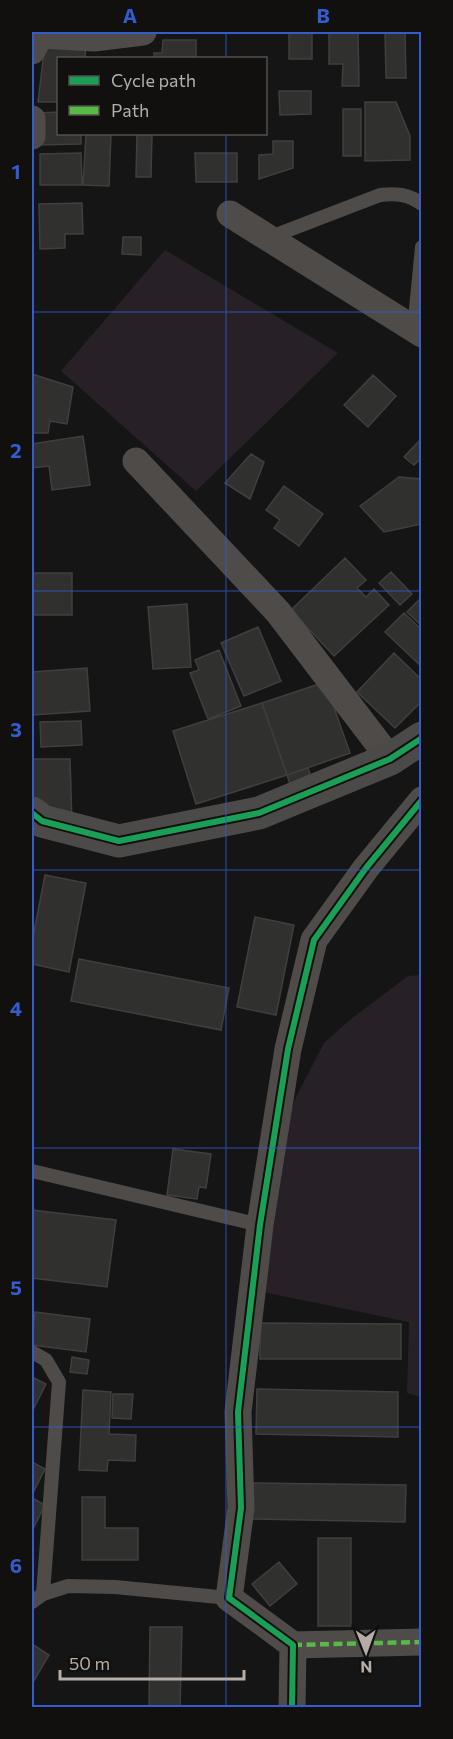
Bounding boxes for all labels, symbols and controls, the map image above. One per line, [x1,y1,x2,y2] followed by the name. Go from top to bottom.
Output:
[123,3,137,27] text: A
[316,3,330,27] text: B
[57,57,267,135] legend
[111,69,196,91] text: Cycle path
[111,99,149,121] text: Path
[11,159,21,183] text: 1
[10,438,22,462] text: 2
[10,717,22,741] text: 3
[10,996,22,1020] text: 4
[10,1275,22,1299] text: 5
[10,1553,22,1577] text: 6
[336,1622,396,1682] north arrow
[60,1643,244,1681] scale bar
[69,1652,110,1674] text: 50 m
[360,1658,372,1677] text: N

